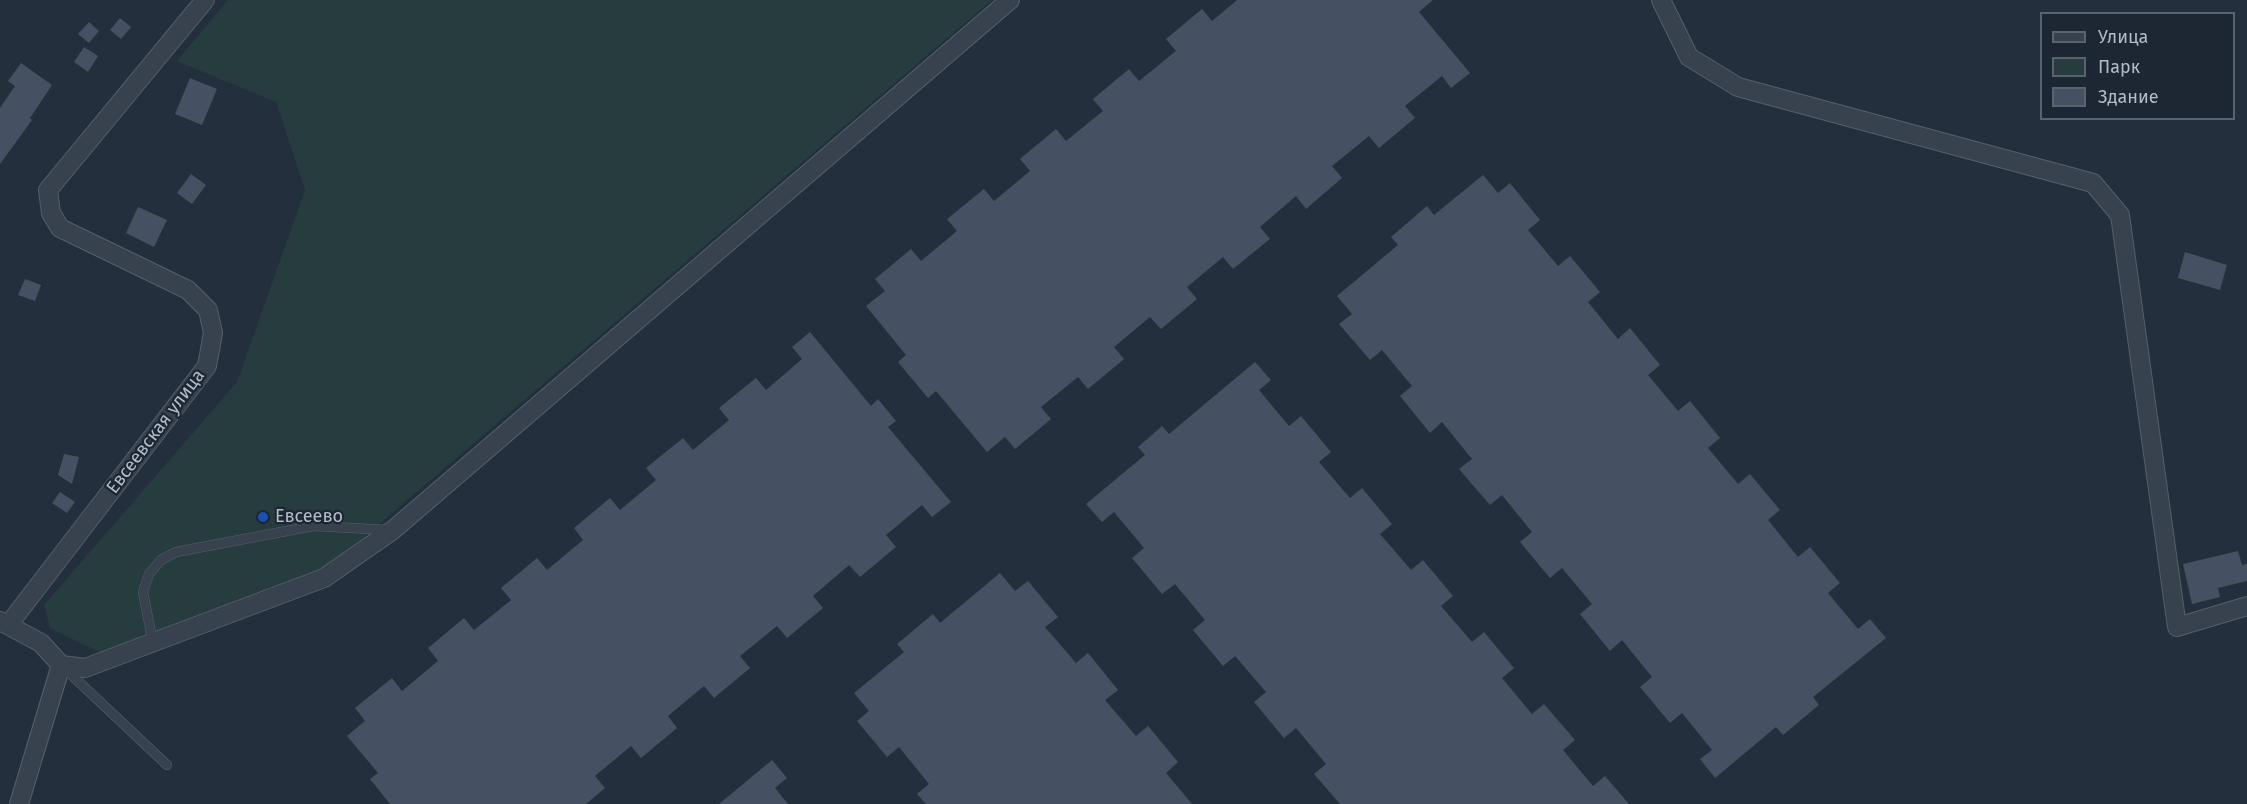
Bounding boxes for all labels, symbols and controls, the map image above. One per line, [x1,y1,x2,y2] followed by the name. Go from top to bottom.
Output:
[2040,12,2235,120] legend
[2098,26,2148,48] text: Улица
[2098,56,2140,78] text: Парк
[2098,86,2159,108] text: Здание
[102,366,210,498] street label: Евсеевская улица
[275,506,343,528] place label: Евсеево
[256,510,270,524] marker: Евсеево

